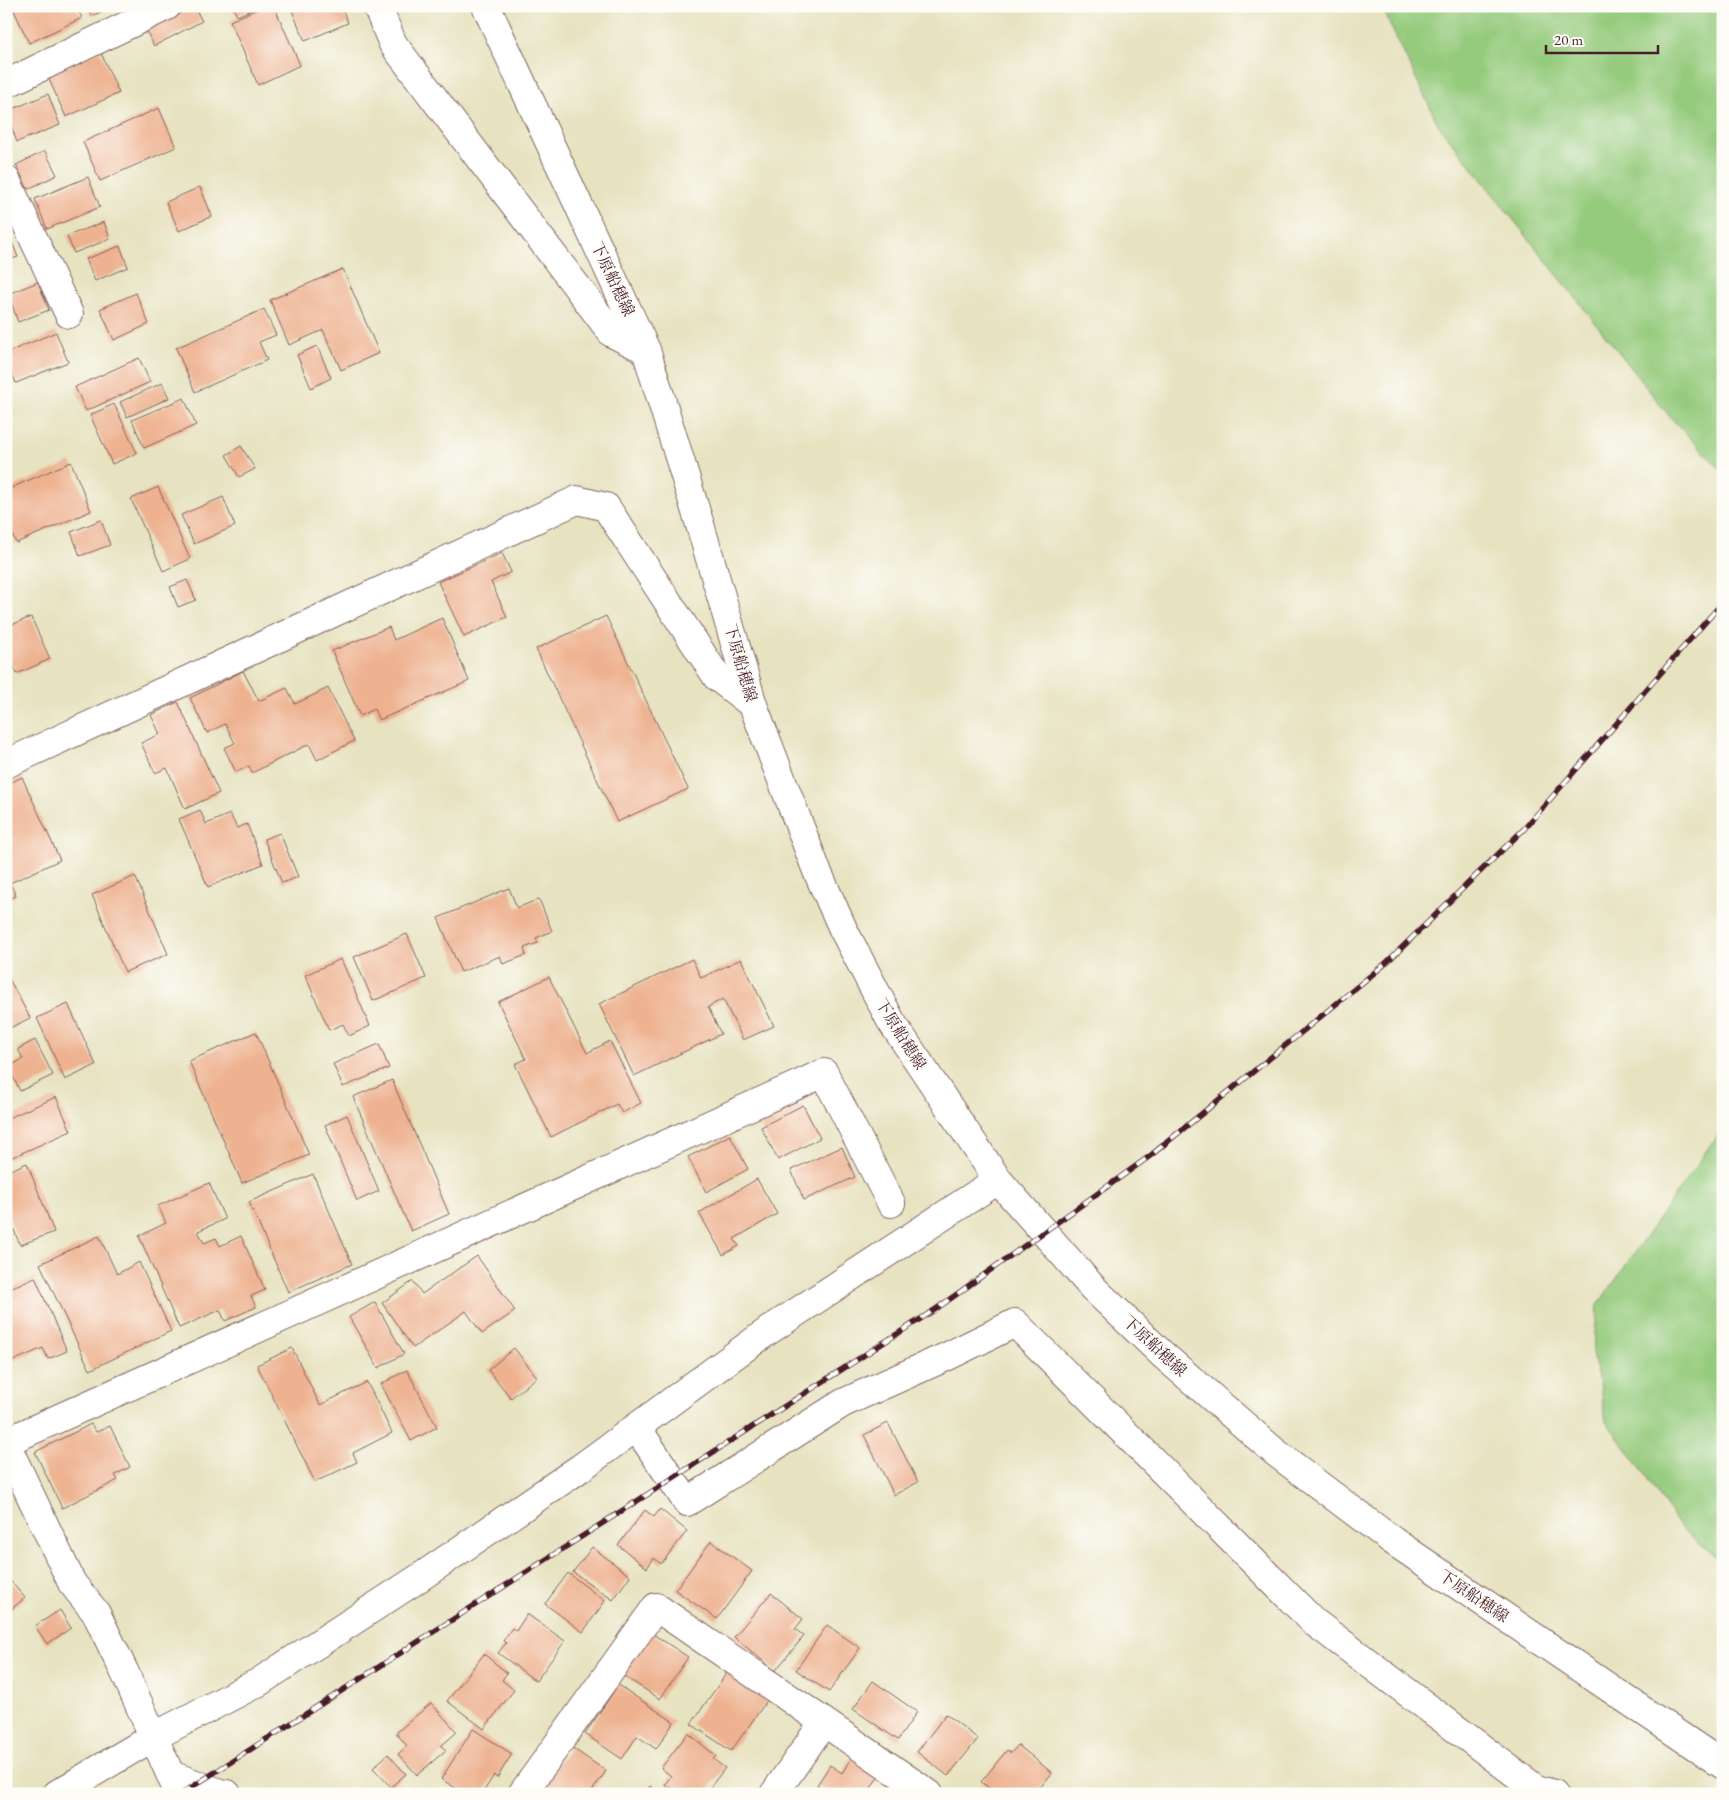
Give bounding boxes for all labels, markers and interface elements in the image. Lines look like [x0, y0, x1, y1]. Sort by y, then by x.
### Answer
scale bar [1546, 22, 1659, 54]
text: 20 m [1554, 30, 1583, 49]
street label: 下原船穂線 [587, 238, 639, 320]
street label: 下原船穂線 [720, 622, 762, 704]
street label: 下原船穂線 [871, 995, 931, 1073]
street label: 下原船穂線 [1119, 1311, 1191, 1381]
street label: 下原船穂線 [1435, 1565, 1513, 1627]

